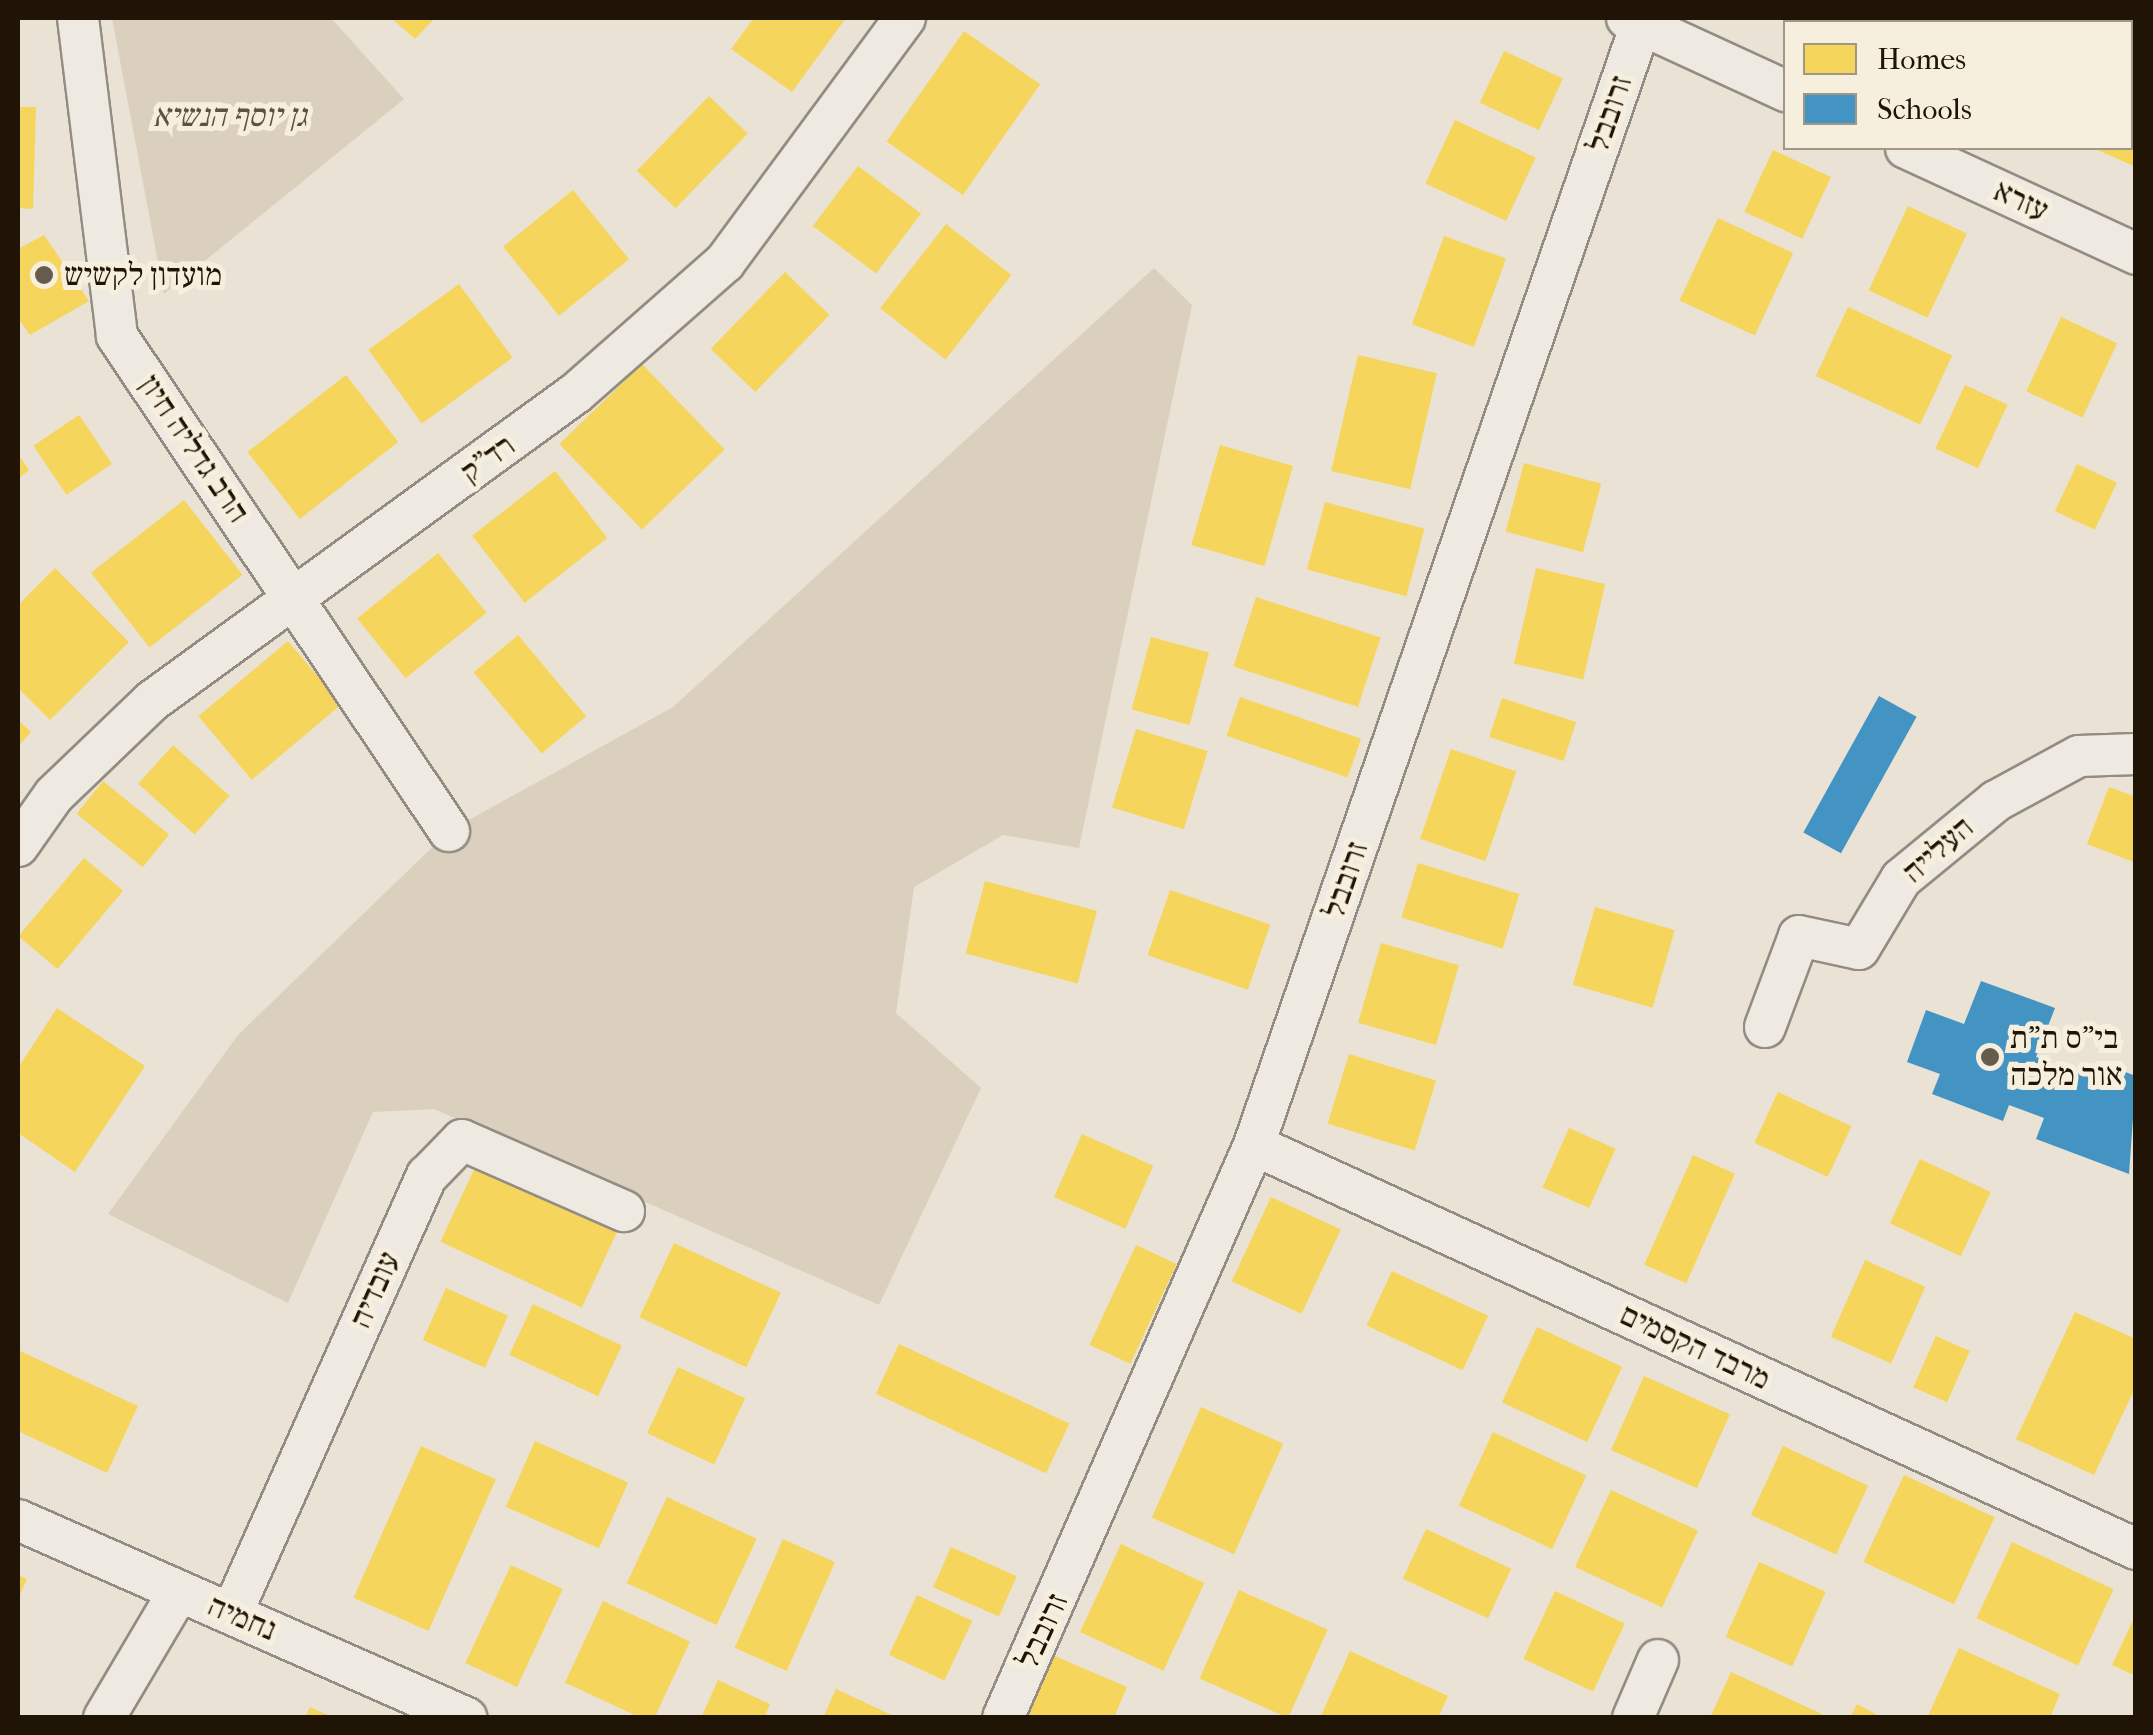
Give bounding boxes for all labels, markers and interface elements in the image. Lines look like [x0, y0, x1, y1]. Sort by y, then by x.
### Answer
legend [1783, 20, 2133, 150]
text: Homes [1877, 42, 1966, 77]
street label: זרובבל [1579, 71, 1641, 157]
text: Schools [1877, 92, 1972, 127]
park label: גן יוסף הנשיא [153, 97, 307, 135]
street label: עזרא [1988, 172, 2054, 230]
place label: מועדון לקשיש [64, 256, 222, 294]
marker: מועדון לקשיש [33, 264, 55, 286]
street label: הרב גדליה חיון [131, 368, 257, 530]
street label: רד"ק [453, 426, 523, 492]
street label: העלייה [1894, 809, 1982, 891]
street label: זרובבל [1315, 837, 1377, 923]
place label: בי"ס ת"ת אור מלכה [2010, 1020, 2123, 1095]
marker: בי"ס ת"ת אור מלכה [1979, 1046, 2001, 1068]
street label: עובדיה [341, 1246, 409, 1334]
street label: מרבד הקסמים [1614, 1295, 1776, 1399]
street label: נחמיה [202, 1586, 282, 1650]
street label: זרובבל [1009, 1587, 1077, 1675]

